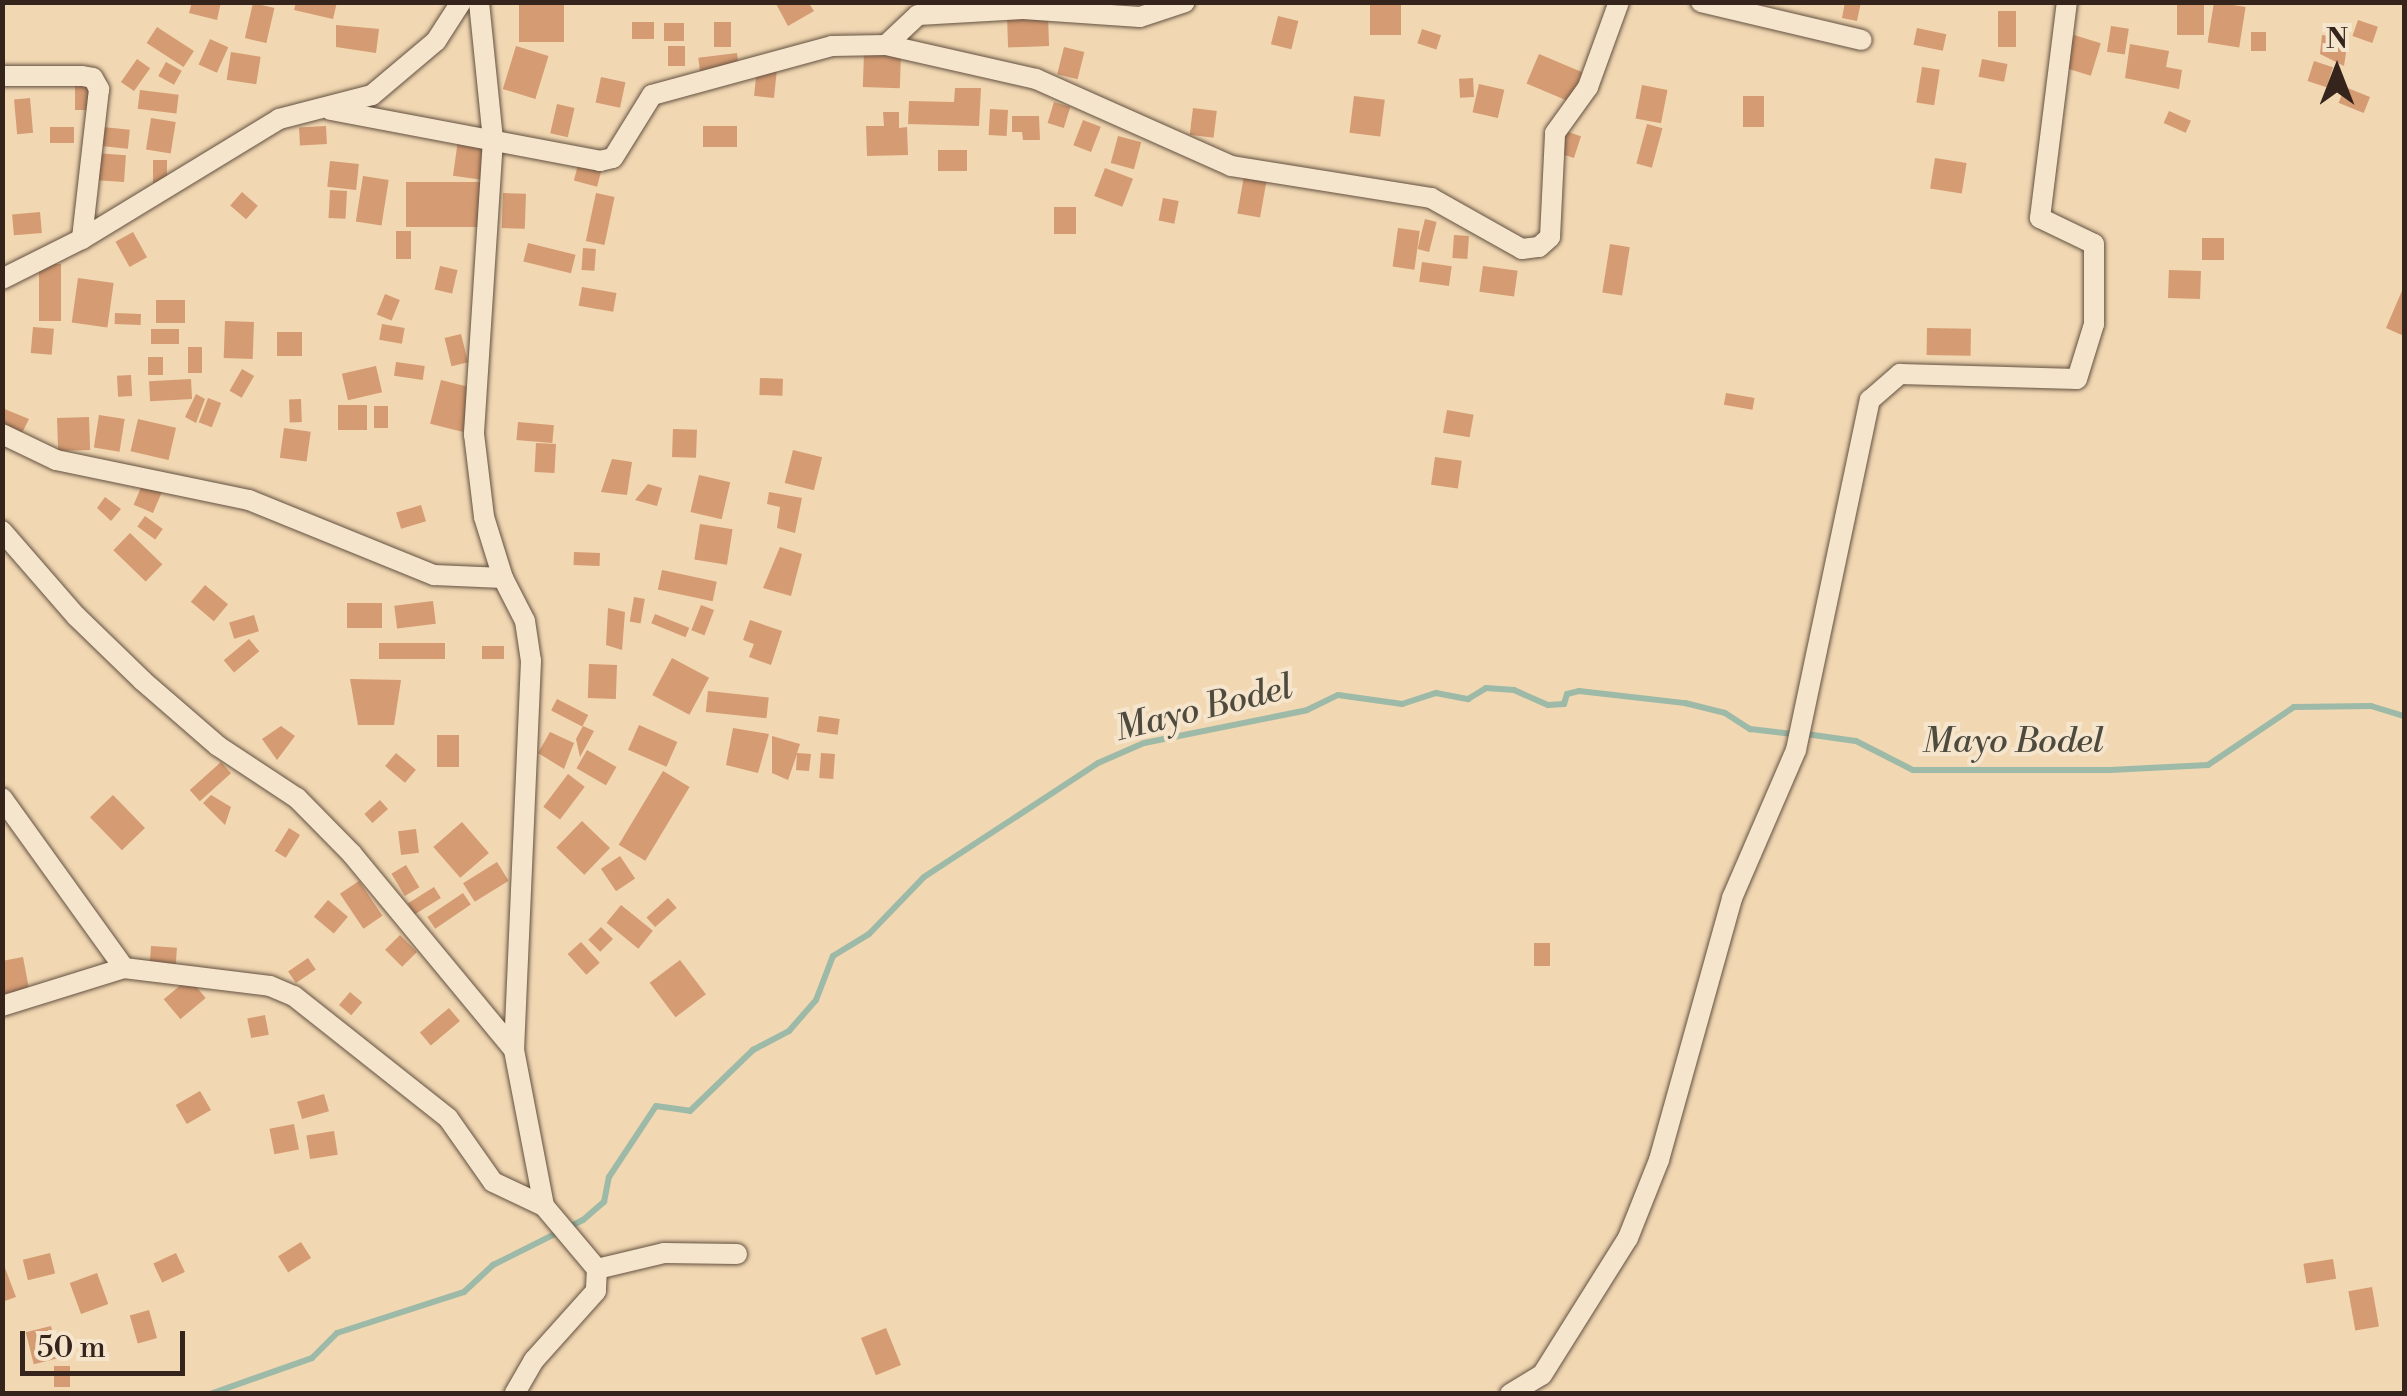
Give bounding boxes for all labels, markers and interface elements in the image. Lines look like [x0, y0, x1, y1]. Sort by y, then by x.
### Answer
north arrow [2287, 20, 2387, 120]
text: N [2326, 22, 2348, 57]
water label: Mayo Bodel [1111, 667, 1297, 751]
water label: Mayo Bodel [1922, 721, 2104, 763]
scale bar [25, 1311, 190, 1373]
text: 50 m [37, 1329, 106, 1367]

